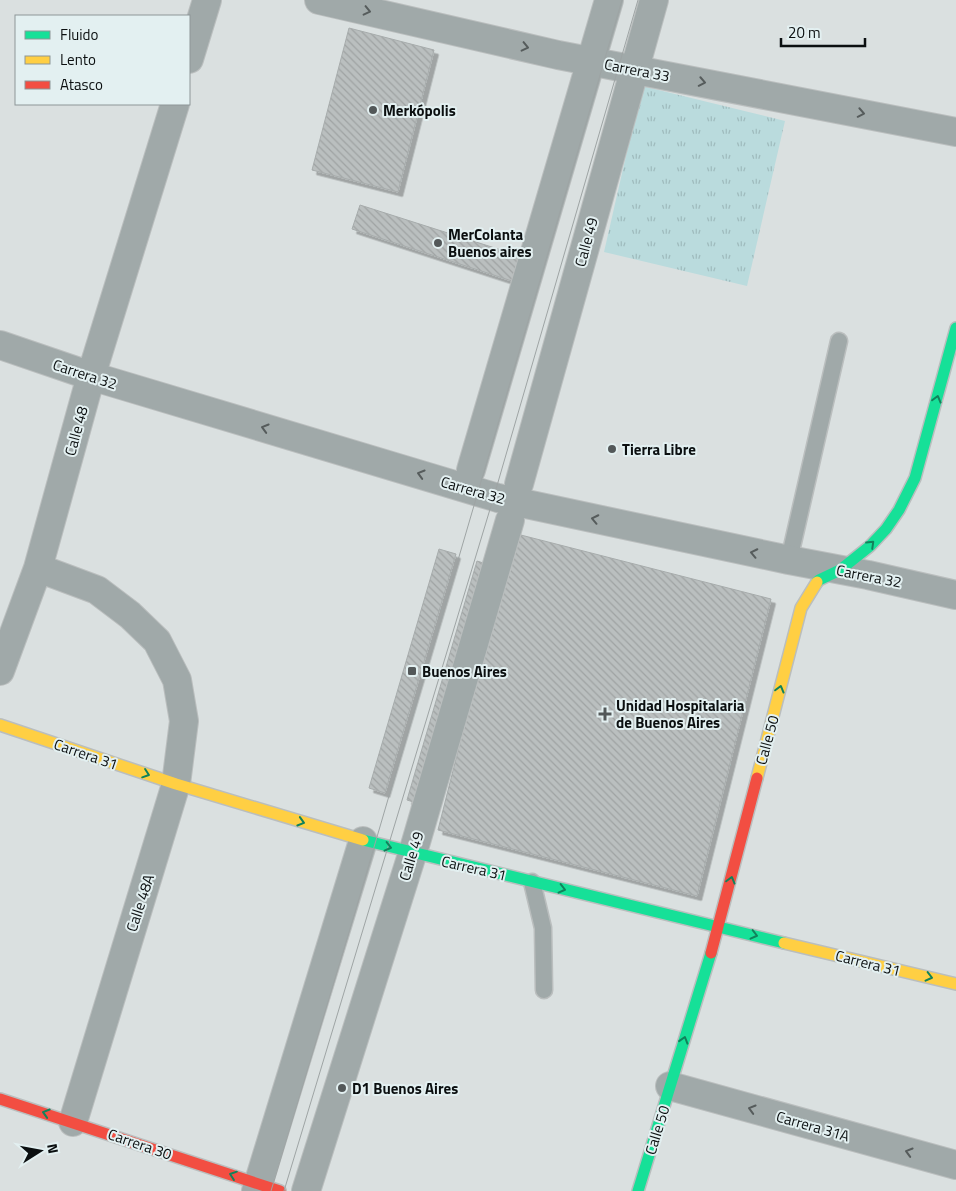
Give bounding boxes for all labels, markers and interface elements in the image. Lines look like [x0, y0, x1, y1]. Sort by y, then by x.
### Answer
one-way arrow [362, 5, 371, 16]
legend [15, 15, 190, 105]
scale bar [781, 15, 865, 47]
text: 20 m [788, 21, 821, 44]
text: Fluido [60, 23, 99, 46]
one-way arrow [521, 41, 530, 52]
text: Lento [60, 48, 96, 71]
street label: Carrera 33 [602, 52, 672, 88]
text: Atasco [60, 73, 103, 96]
one-way arrow [697, 77, 706, 87]
place label: Merkópolis [383, 99, 456, 122]
marker: Merkópolis [367, 104, 379, 116]
one-way arrow [857, 108, 865, 118]
street label: Calle 49 [568, 215, 604, 269]
place label: MerColanta Buenos aires [448, 223, 532, 263]
marker: MerColanta Buenos aires [432, 237, 444, 249]
street label: Carrera 32 [50, 353, 120, 395]
one-way arrow [932, 395, 942, 403]
street label: Calle 48 [58, 404, 94, 458]
one-way arrow [262, 424, 270, 434]
place label: Tierra Libre [622, 438, 696, 461]
marker: Tierra Libre [606, 443, 618, 455]
one-way arrow [417, 470, 426, 480]
street label: Carrera 32 [438, 470, 508, 510]
one-way arrow [591, 514, 600, 525]
one-way arrow [865, 541, 874, 550]
one-way arrow [750, 548, 759, 559]
street label: Carrera 32 [834, 558, 904, 594]
place label: Buenos Aires [422, 660, 507, 683]
marker: Buenos Aires [406, 665, 418, 677]
one-way arrow [775, 685, 785, 693]
place label: Unidad Hospitalaria de Buenos Aires [616, 694, 745, 734]
marker: Unidad Hospitalaria de Buenos Aires [598, 707, 612, 721]
street label: Calle 50 [749, 713, 785, 767]
street label: Carrera 31 [51, 732, 121, 776]
one-way arrow [141, 768, 149, 778]
one-way arrow [296, 817, 304, 827]
street label: Calle 49 [393, 829, 429, 883]
one-way arrow [383, 841, 392, 852]
street label: Carrera 31 [439, 849, 509, 887]
street label: Calle 48A [120, 871, 160, 935]
one-way arrow [725, 875, 736, 884]
one-way arrow [558, 883, 567, 894]
one-way arrow [750, 929, 759, 940]
street label: Carrera 31 [833, 944, 903, 982]
one-way arrow [925, 971, 934, 982]
one-way arrow [679, 1036, 689, 1044]
place label: D1 Buenos Aires [352, 1077, 458, 1100]
marker: D1 Buenos Aires [336, 1082, 348, 1094]
street label: Calle 50 [639, 1103, 675, 1157]
one-way arrow [748, 1104, 757, 1115]
street label: Carrera 31A [774, 1105, 852, 1147]
one-way arrow [42, 1109, 51, 1119]
street label: Carrera 30 [105, 1122, 175, 1166]
north arrow [15, 1126, 65, 1176]
text: N [42, 1142, 64, 1155]
one-way arrow [905, 1148, 914, 1158]
one-way arrow [230, 1171, 238, 1181]

